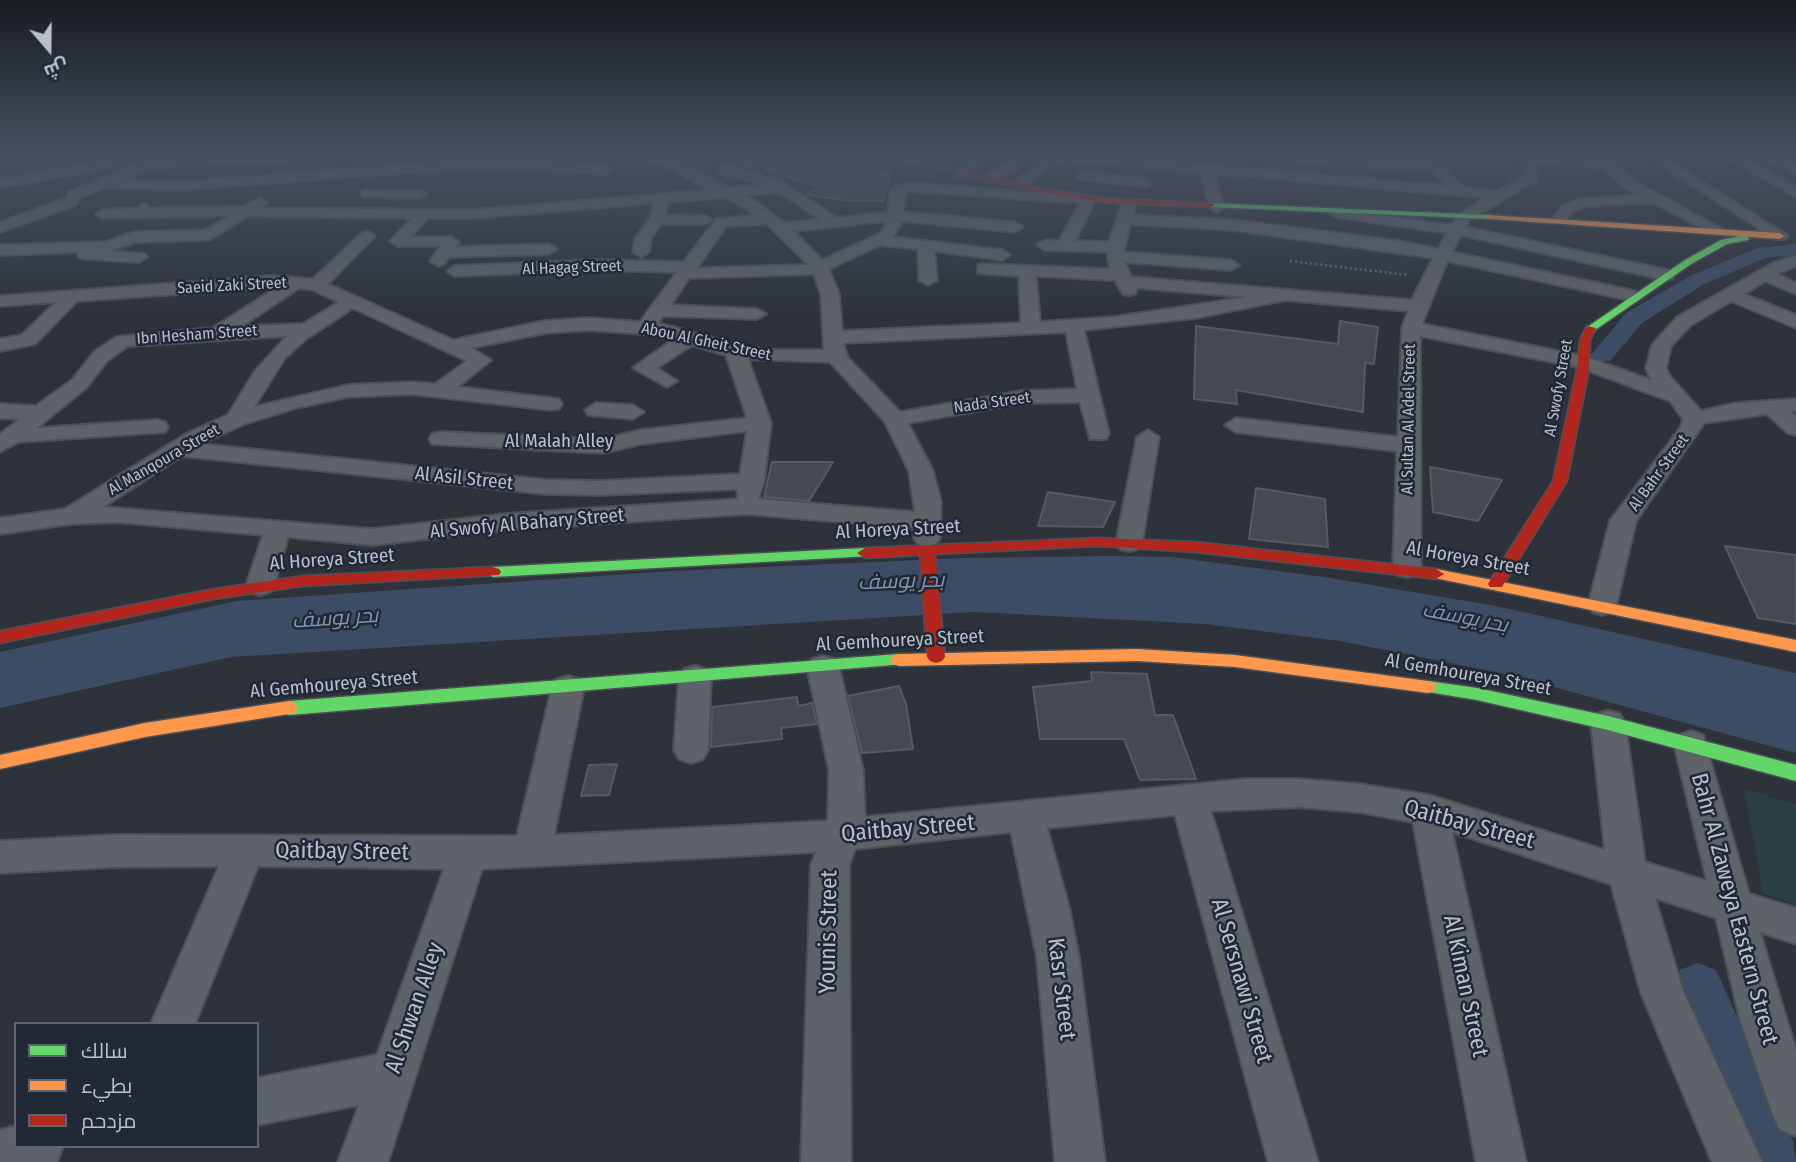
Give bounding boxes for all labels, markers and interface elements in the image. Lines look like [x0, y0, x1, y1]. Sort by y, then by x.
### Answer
north arrow [14, 14, 84, 84]
text: ش [41, 54, 72, 84]
street label: Al Hagag Street [522, 257, 622, 279]
street label: Saeid Zaki Street [177, 274, 287, 298]
street label: Abou Al Gheit Street [640, 319, 772, 365]
street label: Ibn Hesham Street [136, 321, 258, 349]
street label: Al Swofy Street [1541, 338, 1577, 438]
street label: Al Sultan Al Adel Street [1398, 343, 1420, 495]
street label: Nada Street [953, 388, 1031, 418]
street label: Al Manqoura Street [105, 420, 223, 500]
street label: Al Malah Alley [505, 431, 613, 453]
street label: Al Bahr Street [1625, 431, 1693, 515]
street label: Al Asil Street [414, 463, 514, 495]
street label: Al Swofy Al Bahary Street [429, 504, 625, 544]
street label: Al Horeya Street [835, 515, 961, 545]
street label: Al Horeya Street [1404, 537, 1532, 581]
street label: Al Horeya Street [269, 544, 395, 576]
water label: بحر يوسف [857, 568, 945, 596]
water label: بحر يوسف [1420, 597, 1510, 639]
water label: بحر يوسف [291, 603, 379, 635]
street label: Al Gemhoureya Street [815, 625, 985, 657]
street label: Al Gemhoureya Street [1383, 649, 1553, 701]
street label: Al Gemhoureya Street [249, 666, 419, 704]
street label: Bahr Al Zaweya Eastern Street [1684, 770, 1784, 1048]
street label: Qaitbay Street [1401, 794, 1537, 856]
street label: Qaitbay Street [840, 809, 976, 849]
street label: Qaitbay Street [275, 837, 409, 867]
street label: Younis Street [814, 870, 844, 994]
street label: Al Sersnawi Street [1204, 896, 1278, 1066]
street label: Al Kiman Street [1436, 912, 1494, 1060]
street label: Kasr Street [1041, 936, 1081, 1042]
street label: Al Shwan Alley [380, 939, 450, 1077]
legend [14, 1022, 259, 1148]
text: سالك [81, 1038, 128, 1064]
text: بطيء [81, 1073, 132, 1099]
text: مزدحم [81, 1108, 136, 1134]

